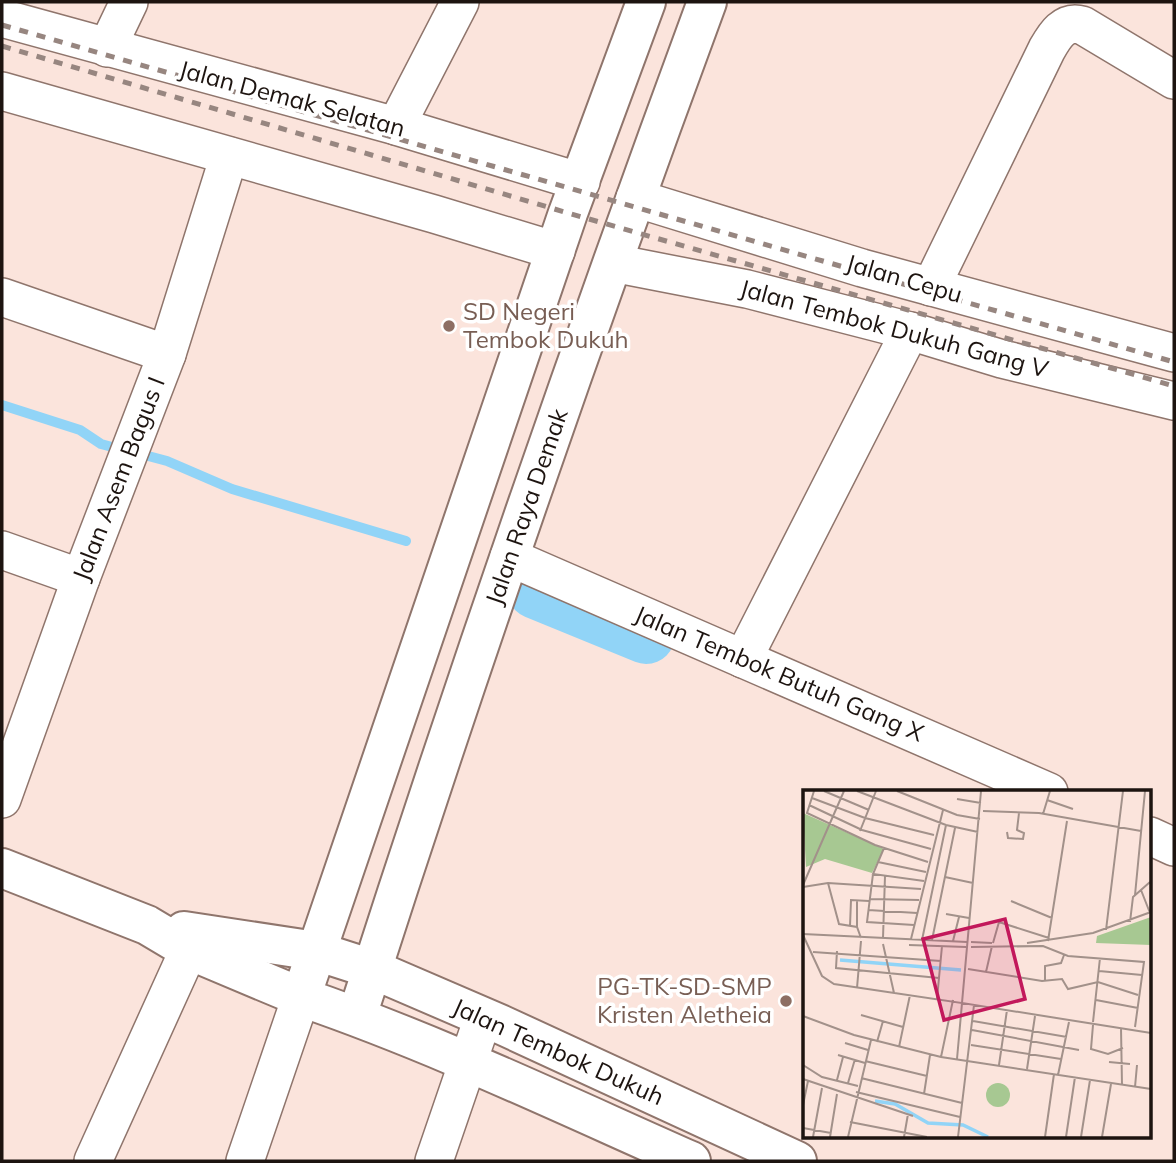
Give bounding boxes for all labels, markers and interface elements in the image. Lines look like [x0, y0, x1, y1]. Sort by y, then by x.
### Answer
street label: Jalan Demak Selatan [176, 53, 409, 143]
street label: Jalan Cepu [843, 247, 966, 309]
street label: Jalan Tembok Dukuh Gang V [737, 272, 1052, 384]
place label: SD Negeri Tembok Dukuh [463, 296, 629, 354]
marker: SD Negeri Tembok Dukuh [441, 318, 457, 334]
street label: Jalan Asem Bagus I [65, 372, 171, 585]
street label: Jalan Raya Demak [478, 404, 574, 609]
street label: Jalan Tembok Butuh Gang X [630, 598, 929, 748]
inset map [803, 790, 1152, 1138]
place label: PG-TK-SD-SMP Kristen Aletheia [597, 971, 772, 1029]
street label: Jalan Tembok Dukuh [448, 991, 669, 1111]
marker: PG-TK-SD-SMP Kristen Aletheia [778, 993, 794, 1009]

